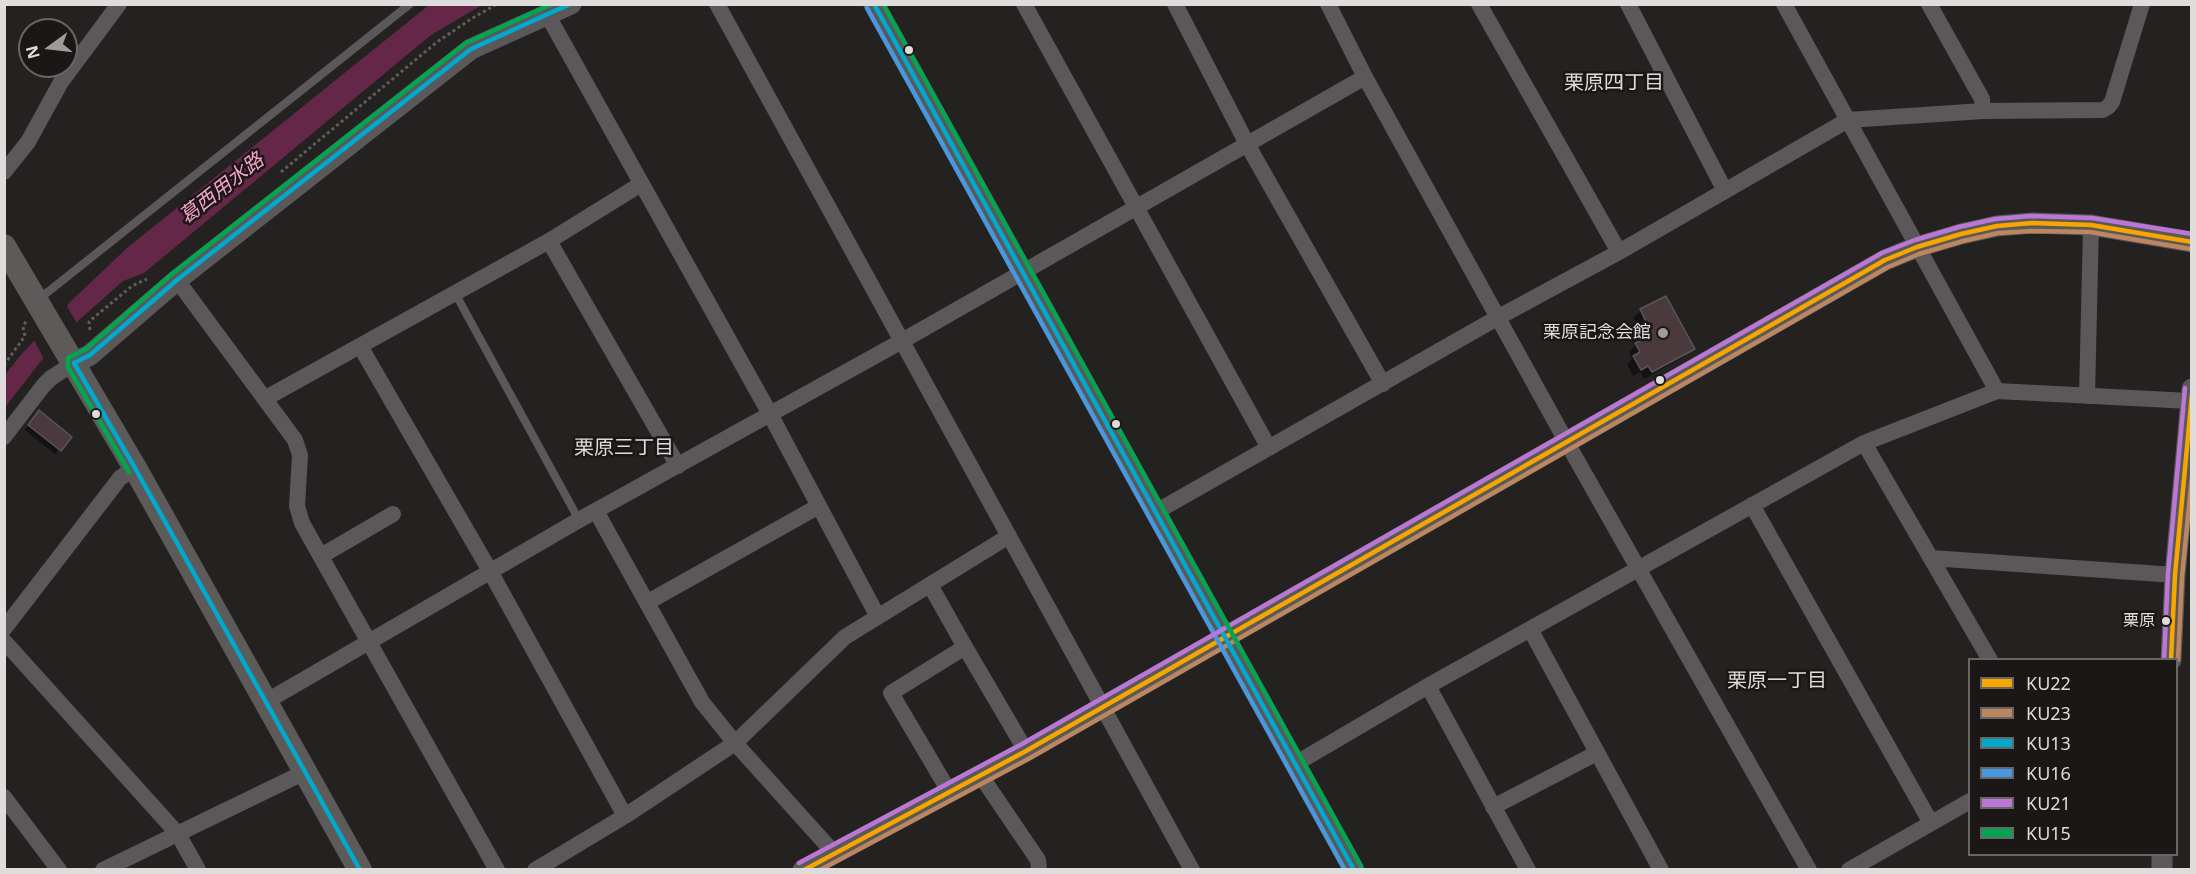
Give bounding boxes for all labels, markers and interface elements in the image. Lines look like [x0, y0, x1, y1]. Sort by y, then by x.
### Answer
north arrow [18, 18, 78, 78]
text: N [20, 43, 45, 61]
unlabelled marker [903, 44, 915, 56]
district label: 栗原四丁目 [1564, 71, 1664, 95]
water label: 葛西用水路 [175, 149, 269, 229]
place label: 栗原記念会館 [1543, 322, 1651, 344]
marker: 栗原記念会館 [1656, 326, 1670, 340]
unlabelled marker [1654, 374, 1666, 386]
unlabelled marker [90, 408, 102, 420]
unlabelled marker [1110, 418, 1122, 430]
district label: 栗原三丁目 [574, 436, 674, 460]
place label: 栗原 [2123, 611, 2155, 631]
marker: 栗原 [2160, 615, 2172, 627]
legend [1968, 658, 2178, 856]
district label: 栗原一丁目 [1727, 669, 1827, 693]
text: KU22 [2026, 671, 2071, 695]
text: KU23 [2026, 701, 2071, 725]
text: KU13 [2026, 731, 2071, 755]
text: KU16 [2026, 761, 2071, 785]
text: KU21 [2026, 791, 2071, 815]
text: KU15 [2026, 821, 2071, 845]

